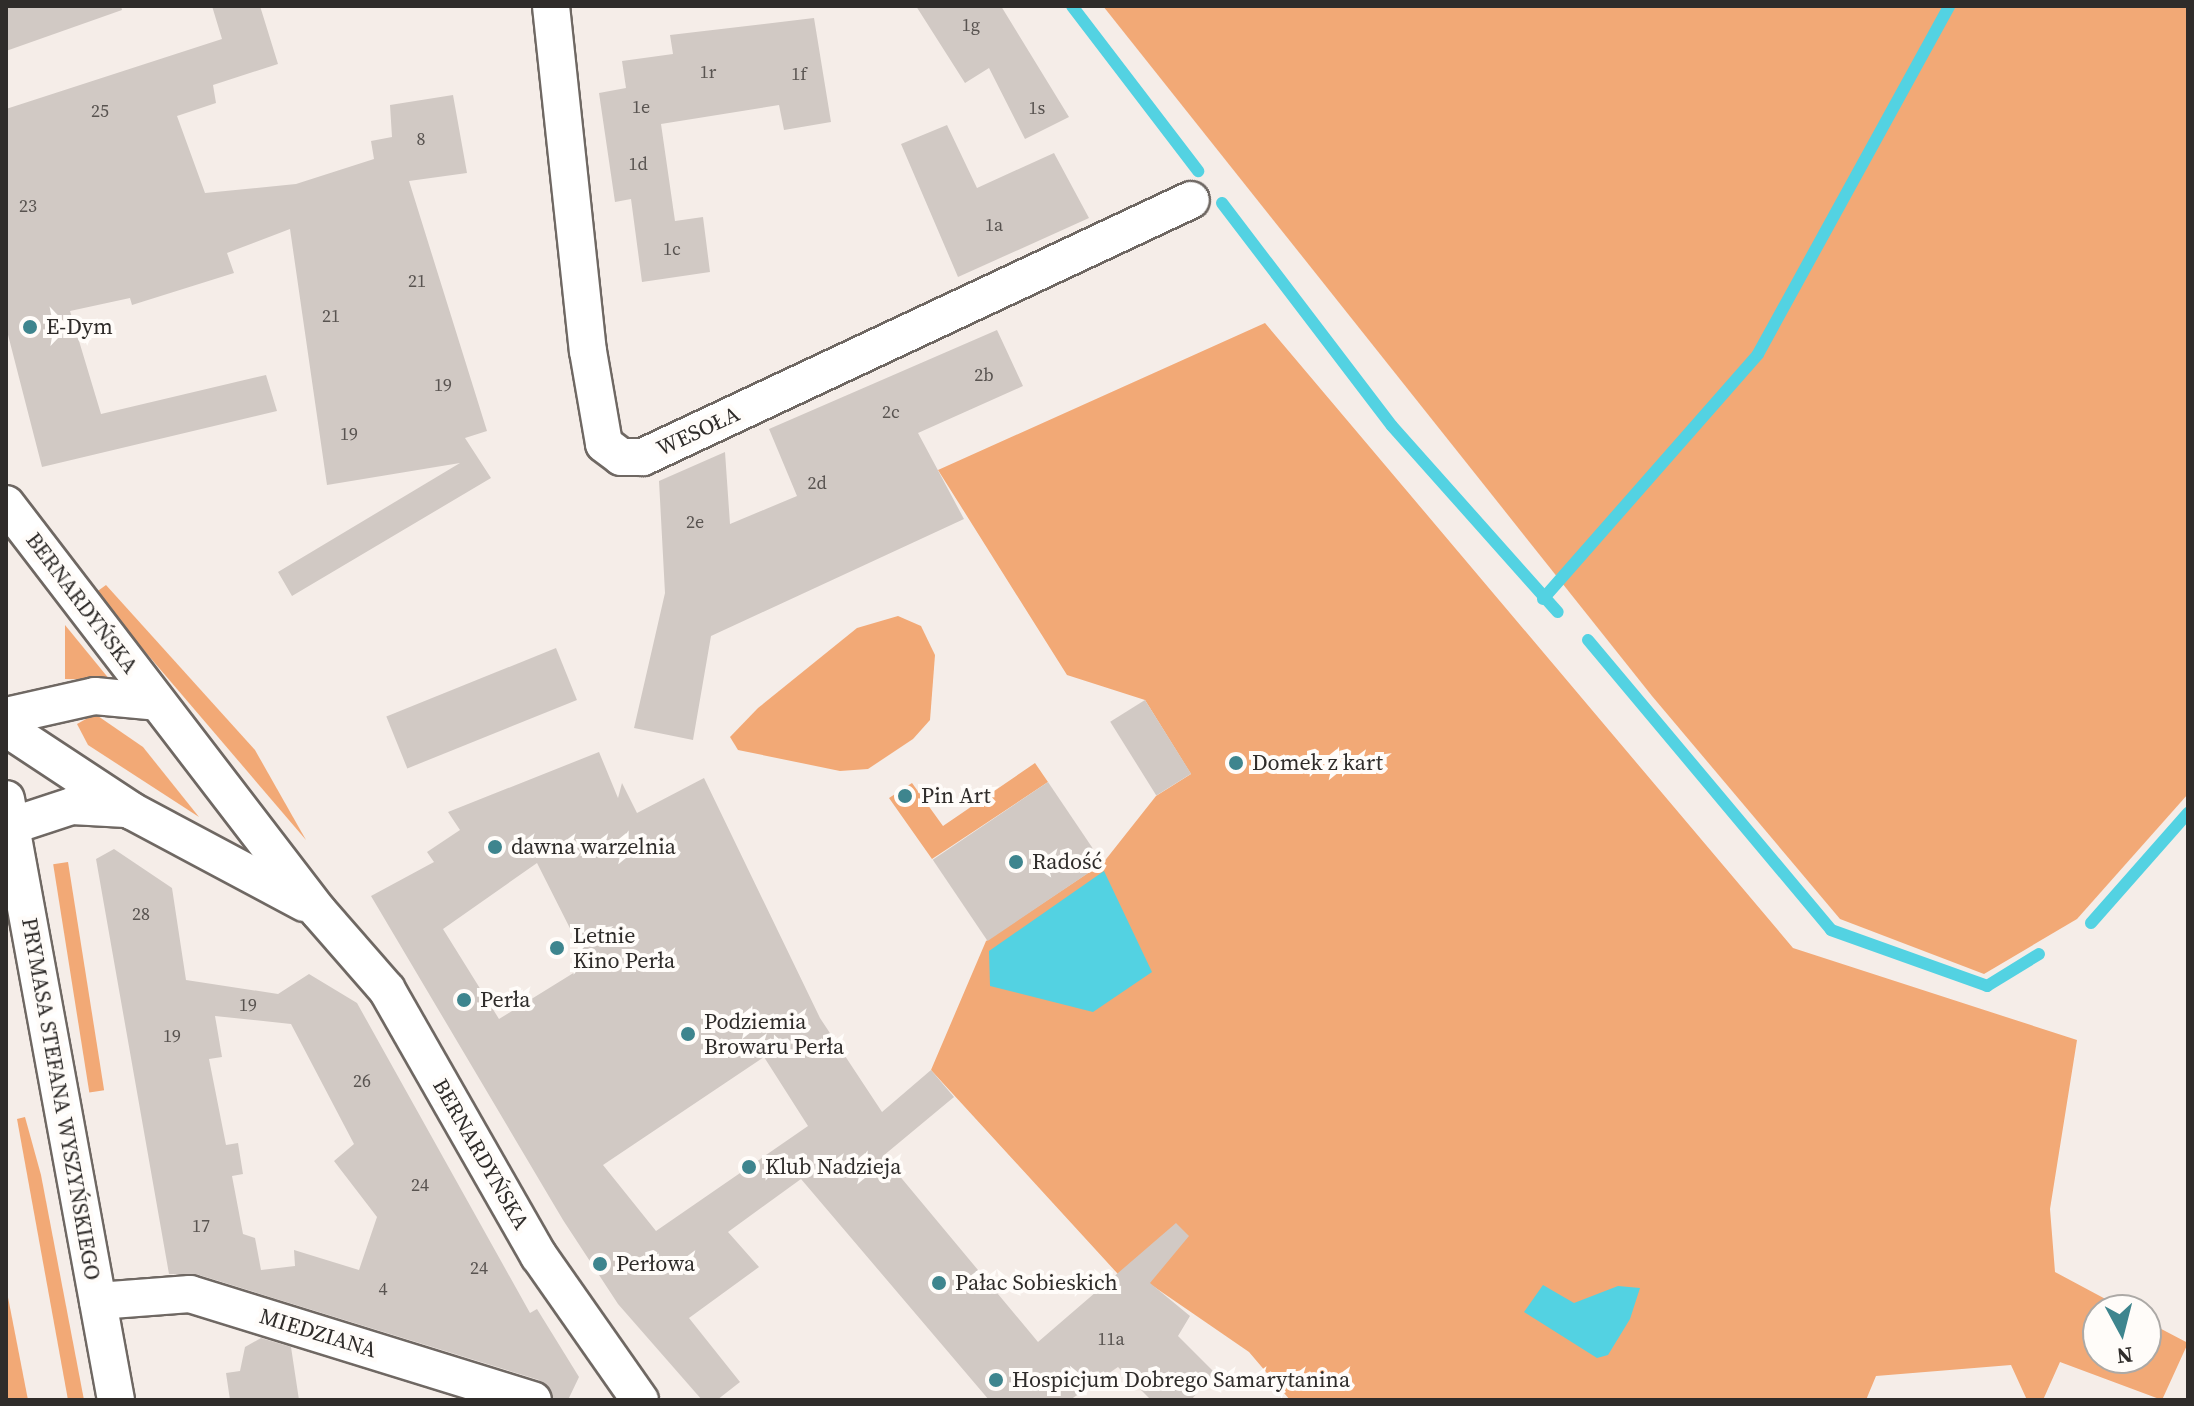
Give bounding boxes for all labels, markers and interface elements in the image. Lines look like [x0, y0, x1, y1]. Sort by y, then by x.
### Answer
house number: 1g [962, 14, 980, 36]
house number: 1r [700, 61, 716, 83]
house number: 1f [791, 63, 807, 85]
house number: 1e [632, 96, 650, 118]
house number: 1s [1029, 97, 1045, 119]
house number: 25 [91, 100, 109, 122]
house number: 8 [417, 128, 425, 150]
house number: 1d [628, 153, 648, 175]
house number: 23 [19, 195, 37, 217]
house number: 1a [985, 214, 1003, 236]
house number: 1c [663, 238, 681, 260]
house number: 21 [408, 270, 426, 292]
house number: 21 [322, 305, 340, 327]
place label: E-Dym [46, 314, 113, 340]
marker: E-Dym [21, 318, 39, 336]
house number: 2b [974, 364, 994, 386]
house number: 19 [434, 374, 452, 396]
street label: WESOŁA [652, 400, 744, 462]
house number: 2c [882, 401, 900, 423]
house number: 19 [340, 423, 358, 445]
house number: 2d [807, 472, 827, 494]
house number: 2e [686, 511, 704, 533]
street label: BERNARDYŃSKA [20, 527, 144, 679]
place label: Domek z kart [1252, 750, 1383, 776]
marker: Domek z kart [1227, 754, 1245, 772]
place label: Pin Art [921, 783, 991, 809]
marker: Pin Art [896, 787, 914, 805]
place label: dawna warzelnia [511, 834, 676, 860]
marker: dawna warzelnia [486, 838, 504, 856]
place label: Radość [1032, 849, 1102, 875]
marker: Radość [1007, 853, 1025, 871]
house number: 28 [132, 903, 150, 925]
street label: PRYMASA STEFANA WYSZYŃSKIEGO [16, 915, 106, 1283]
place label: Letnie Kino Perła [573, 922, 675, 974]
marker: Letnie Kino Perła [548, 939, 566, 957]
place label: Perła [480, 987, 530, 1013]
marker: Perła [455, 991, 473, 1009]
house number: 19 [239, 994, 257, 1016]
place label: Podziemia Browaru Perła [704, 1008, 844, 1060]
house number: 19 [163, 1025, 181, 1047]
marker: Podziemia Browaru Perła [679, 1025, 697, 1043]
house number: 26 [353, 1070, 371, 1092]
street label: BERNARDYŃSKA [427, 1074, 535, 1234]
place label: Klub Nadzieja [765, 1154, 901, 1180]
marker: Klub Nadzieja [740, 1158, 758, 1176]
house number: 24 [411, 1174, 429, 1196]
house number: 17 [192, 1215, 210, 1237]
place label: Perłowa [616, 1251, 695, 1277]
marker: Perłowa [591, 1255, 609, 1273]
house number: 24 [470, 1257, 488, 1279]
place label: Pałac Sobieskich [955, 1270, 1118, 1296]
marker: Pałac Sobieskich [930, 1274, 948, 1292]
house number: 4 [379, 1278, 387, 1300]
north arrow [2082, 1294, 2162, 1374]
street label: MIEDZIANA [256, 1303, 380, 1363]
house number: 11a [1097, 1328, 1125, 1350]
text: N [2115, 1340, 2134, 1372]
place label: Hospicjum Dobrego Samarytanina [1012, 1367, 1350, 1393]
marker: Hospicjum Dobrego Samarytanina [987, 1371, 1005, 1389]

